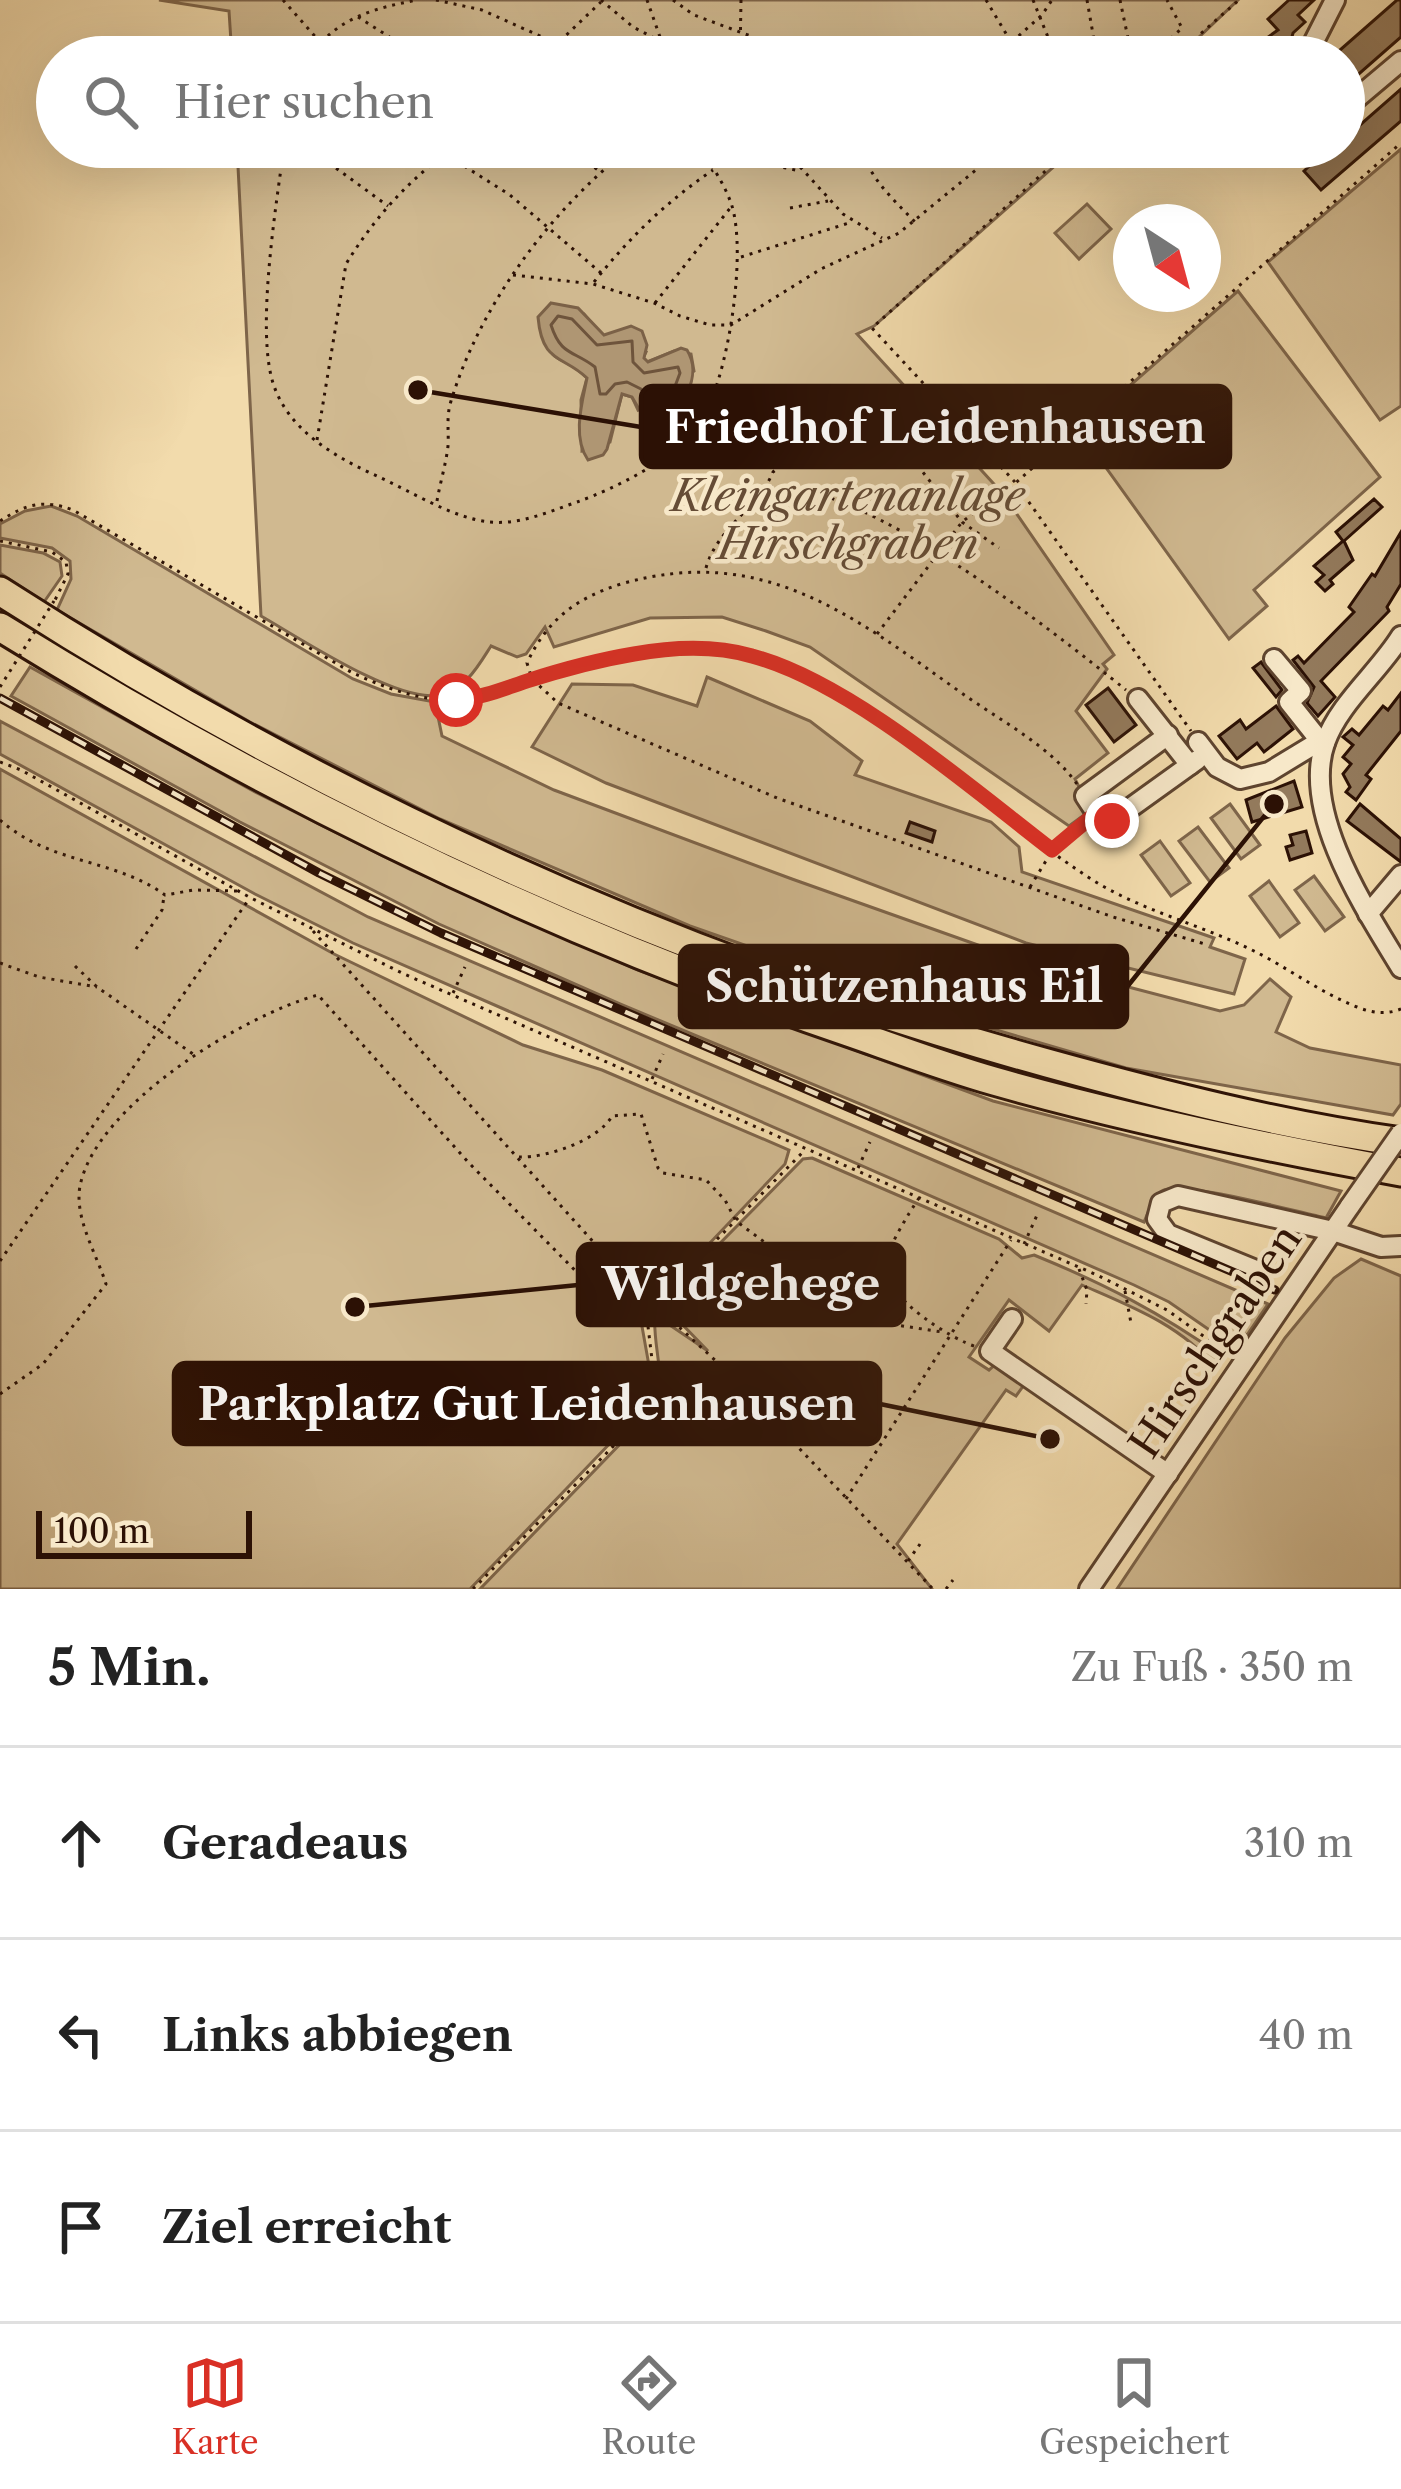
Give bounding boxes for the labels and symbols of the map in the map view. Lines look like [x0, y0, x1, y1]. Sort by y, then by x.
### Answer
north arrow [1113, 204, 1221, 312]
callout: Friedhof Leidenhausen [641, 386, 1230, 467]
text: Friedhof Leidenhausen [664, 399, 1206, 455]
park label: Kleingartenanlage Hirschgraben [668, 470, 1026, 570]
route start [429, 673, 483, 727]
route end [1085, 794, 1139, 848]
callout: Schützenhaus Eil [680, 946, 1127, 1027]
text: Schützenhaus Eil [705, 958, 1103, 1014]
street label: Hirschgraben [1118, 1215, 1312, 1467]
callout: Wildgehege [578, 1244, 904, 1325]
text: Wildgehege [601, 1256, 880, 1312]
callout: Parkplatz Gut Leidenhausen [174, 1363, 880, 1444]
text: Parkplatz Gut Leidenhausen [198, 1376, 857, 1432]
scale bar [36, 1505, 252, 1558]

